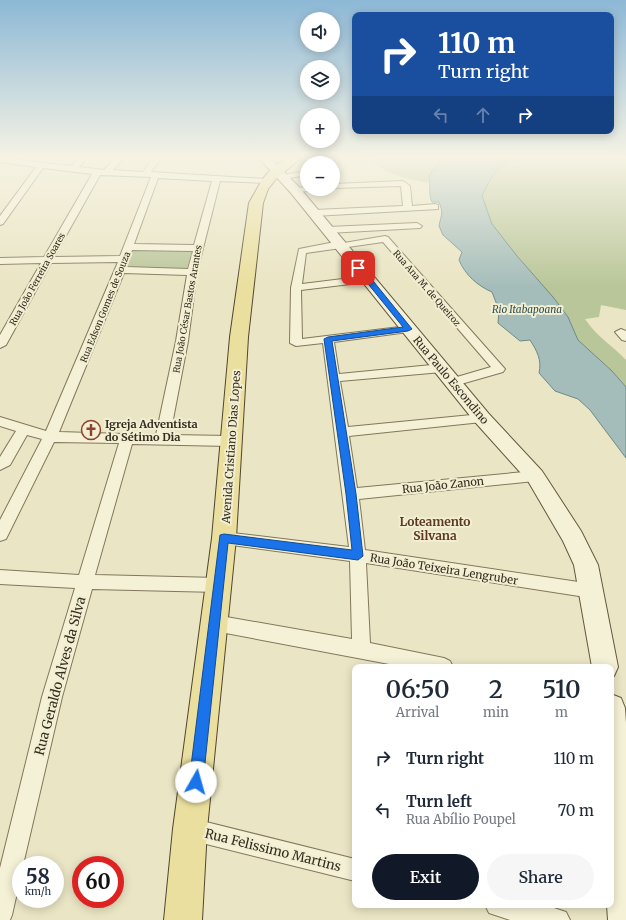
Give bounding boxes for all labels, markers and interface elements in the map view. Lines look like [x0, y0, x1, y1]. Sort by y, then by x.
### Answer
map controls [300, 12, 340, 196]
button: sound [300, 12, 340, 52]
text: 110 m [438, 25, 515, 61]
icon: right [372, 28, 424, 80]
button: layers [300, 60, 340, 100]
text: Turn right [438, 60, 529, 83]
icon: left [430, 104, 452, 126]
icon: ahead [472, 104, 494, 126]
icon: right [514, 104, 536, 126]
button: + [300, 108, 340, 148]
button: − [300, 156, 340, 196]
street label: Rua João Ferreira Soares [7, 230, 67, 327]
street label: Rua João César Bastos Arantes [170, 244, 204, 374]
street label: Rua Ana M. de Queiroz [391, 248, 463, 328]
street label: Rua Edson Gomes de Souza [78, 250, 132, 364]
pin [341, 251, 375, 285]
icon: arrive [347, 257, 369, 279]
water label: Rio Itabapoana [492, 303, 562, 316]
street label: Rua Paulo Escondino [410, 333, 492, 427]
street label: Avenida Cristiano Dias Lopes [219, 370, 243, 525]
place label: Igreja Adventista do Sétimo Dia [105, 417, 198, 444]
church icon: Igreja Adventista do Sétimo Dia [80, 419, 102, 441]
street label: Rua João Zanon [401, 474, 485, 496]
district label: Loteamento Silvana [400, 514, 470, 543]
street label: Rua João Teixeira Lengruber [369, 550, 519, 588]
street label: Rua Geraldo Alves da Silva [31, 595, 89, 757]
text: 06:50 [385, 674, 450, 705]
text: 2 [489, 674, 503, 705]
text: 510 [542, 674, 581, 705]
text: Arrival [396, 704, 439, 721]
text: min [483, 704, 509, 721]
text: m [555, 704, 568, 721]
icon: right [372, 747, 394, 769]
text: Turn right [406, 749, 484, 768]
text: 110 m [553, 749, 594, 768]
position arrow [175, 761, 217, 803]
text: Turn left [406, 792, 472, 811]
icon: left [372, 799, 394, 821]
text: 70 m [558, 801, 594, 820]
text: Rua Abílio Poupel [406, 811, 516, 828]
street label: Rua Felissimo Martins [203, 825, 343, 875]
button: Exit [372, 854, 479, 900]
button: Share [487, 854, 594, 900]
speed limit sign: 60 [72, 856, 124, 908]
text: 58 [26, 864, 50, 889]
text: km/h [25, 885, 51, 898]

